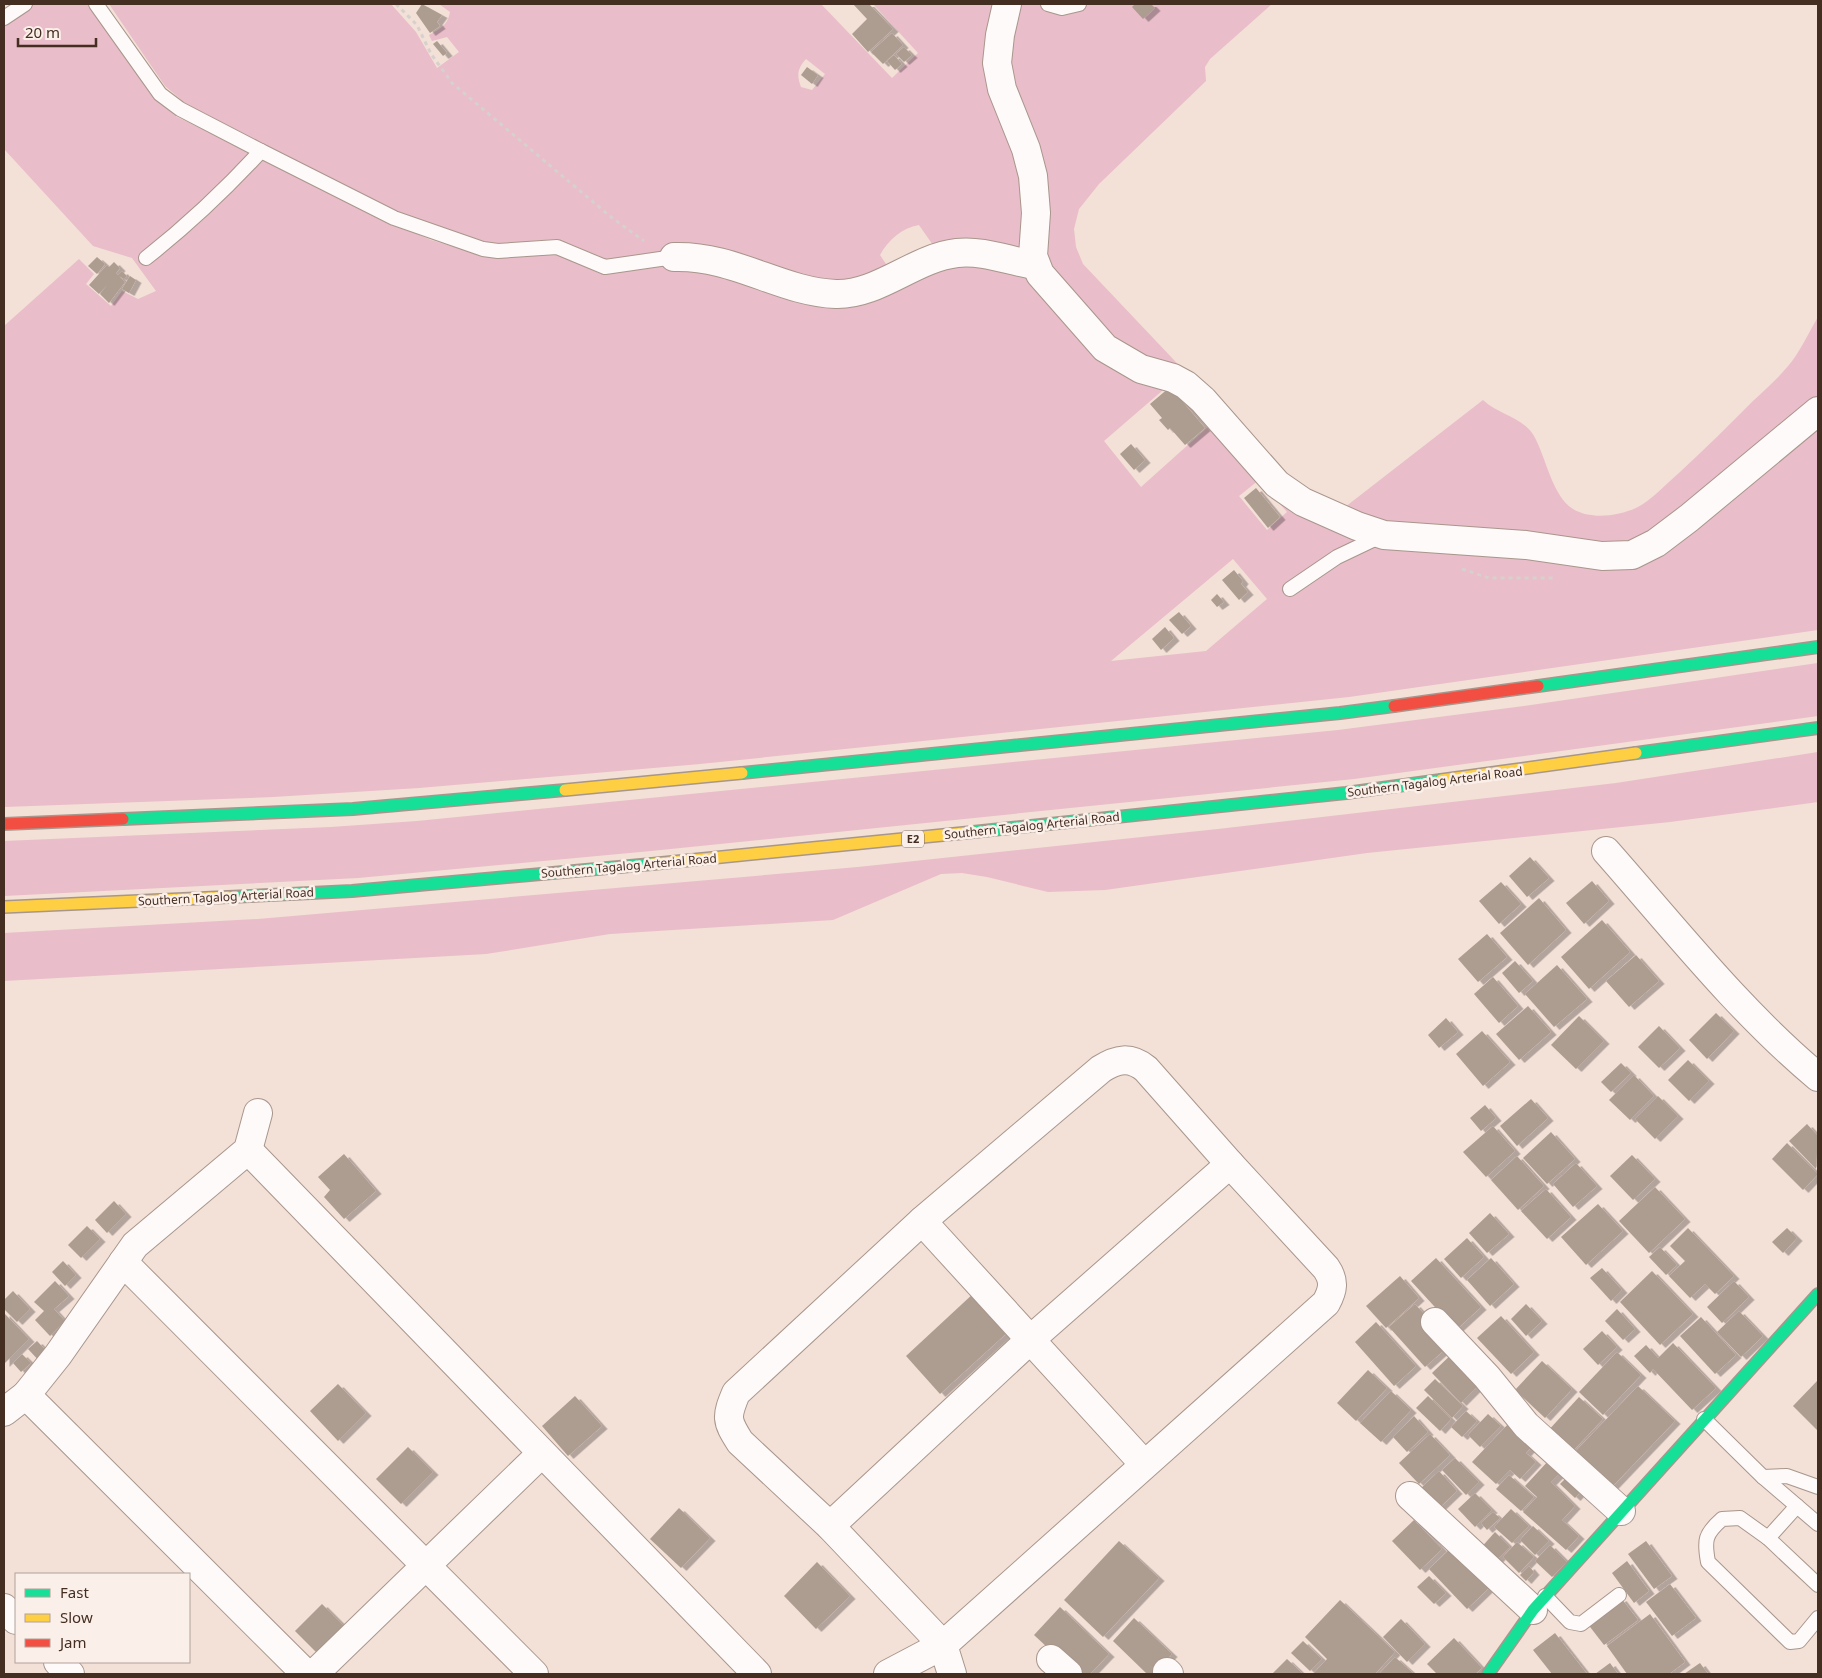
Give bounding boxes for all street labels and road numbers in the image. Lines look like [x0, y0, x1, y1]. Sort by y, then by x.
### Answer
street label: Southern Tagalog Arterial Road [1346, 762, 1523, 801]
street label: Southern Tagalog Arterial Road [943, 808, 1120, 843]
road number: E2 [902, 831, 924, 848]
street label: Southern Tagalog Arterial Road [540, 849, 717, 882]
street label: Southern Tagalog Arterial Road [138, 883, 314, 910]

